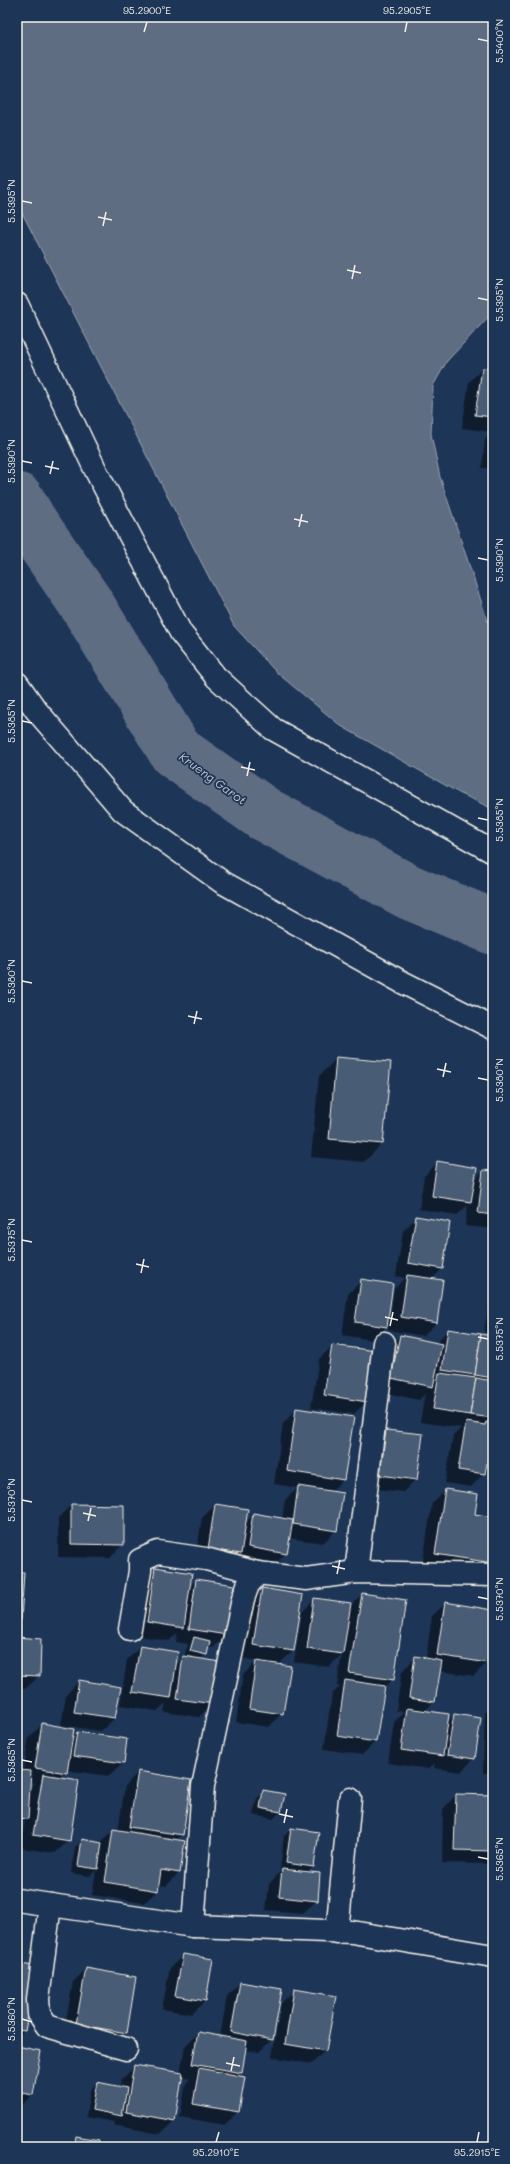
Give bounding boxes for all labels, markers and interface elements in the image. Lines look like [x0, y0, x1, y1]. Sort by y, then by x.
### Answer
text: 95.2900°E [123, 3, 171, 17]
text: 95.2905°E [383, 3, 431, 17]
text: 5.5400°N [492, 19, 506, 63]
text: 5.5395°N [4, 179, 18, 223]
text: 5.5395°N [492, 278, 506, 322]
text: 5.5390°N [4, 439, 18, 483]
text: 5.5390°N [492, 538, 506, 582]
text: 5.5385°N [4, 699, 18, 743]
water label: Krueng Garot [176, 748, 250, 808]
text: 5.5385°N [492, 798, 506, 842]
text: 5.5380°N [4, 959, 18, 1003]
text: 5.5380°N [492, 1058, 506, 1102]
text: 5.5375°N [4, 1218, 18, 1262]
text: 5.5375°N [492, 1317, 506, 1361]
text: 5.5370°N [4, 1478, 18, 1522]
text: 5.5370°N [492, 1577, 506, 1621]
text: 5.5365°N [4, 1738, 18, 1782]
text: 5.5365°N [492, 1837, 506, 1881]
text: 5.5360°N [4, 1997, 18, 2041]
text: 95.2910°E [193, 2145, 239, 2159]
text: 95.2915°E [454, 2145, 500, 2159]

